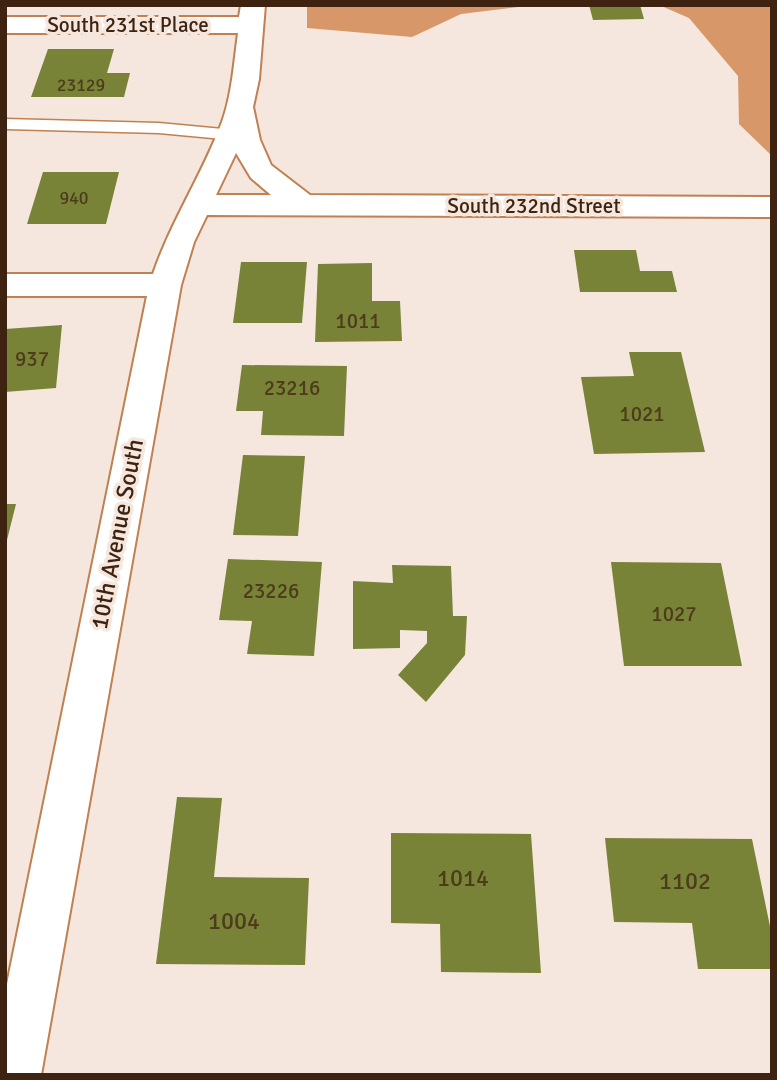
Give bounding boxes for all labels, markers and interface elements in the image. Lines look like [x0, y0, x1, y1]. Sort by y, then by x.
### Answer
street label: South 231st Place [47, 12, 209, 38]
house number: 23129 [57, 74, 105, 96]
house number: 940 [59, 187, 89, 209]
street label: South 232nd Street [447, 193, 621, 219]
house number: 1011 [335, 308, 381, 334]
house number: 937 [15, 346, 49, 372]
house number: 23216 [264, 375, 320, 401]
house number: 1021 [619, 401, 665, 427]
street label: 10th Avenue South [84, 436, 150, 632]
house number: 23226 [243, 578, 299, 604]
house number: 1027 [651, 601, 697, 627]
house number: 1014 [437, 863, 489, 893]
house number: 1102 [659, 866, 711, 896]
house number: 1004 [208, 906, 260, 936]

